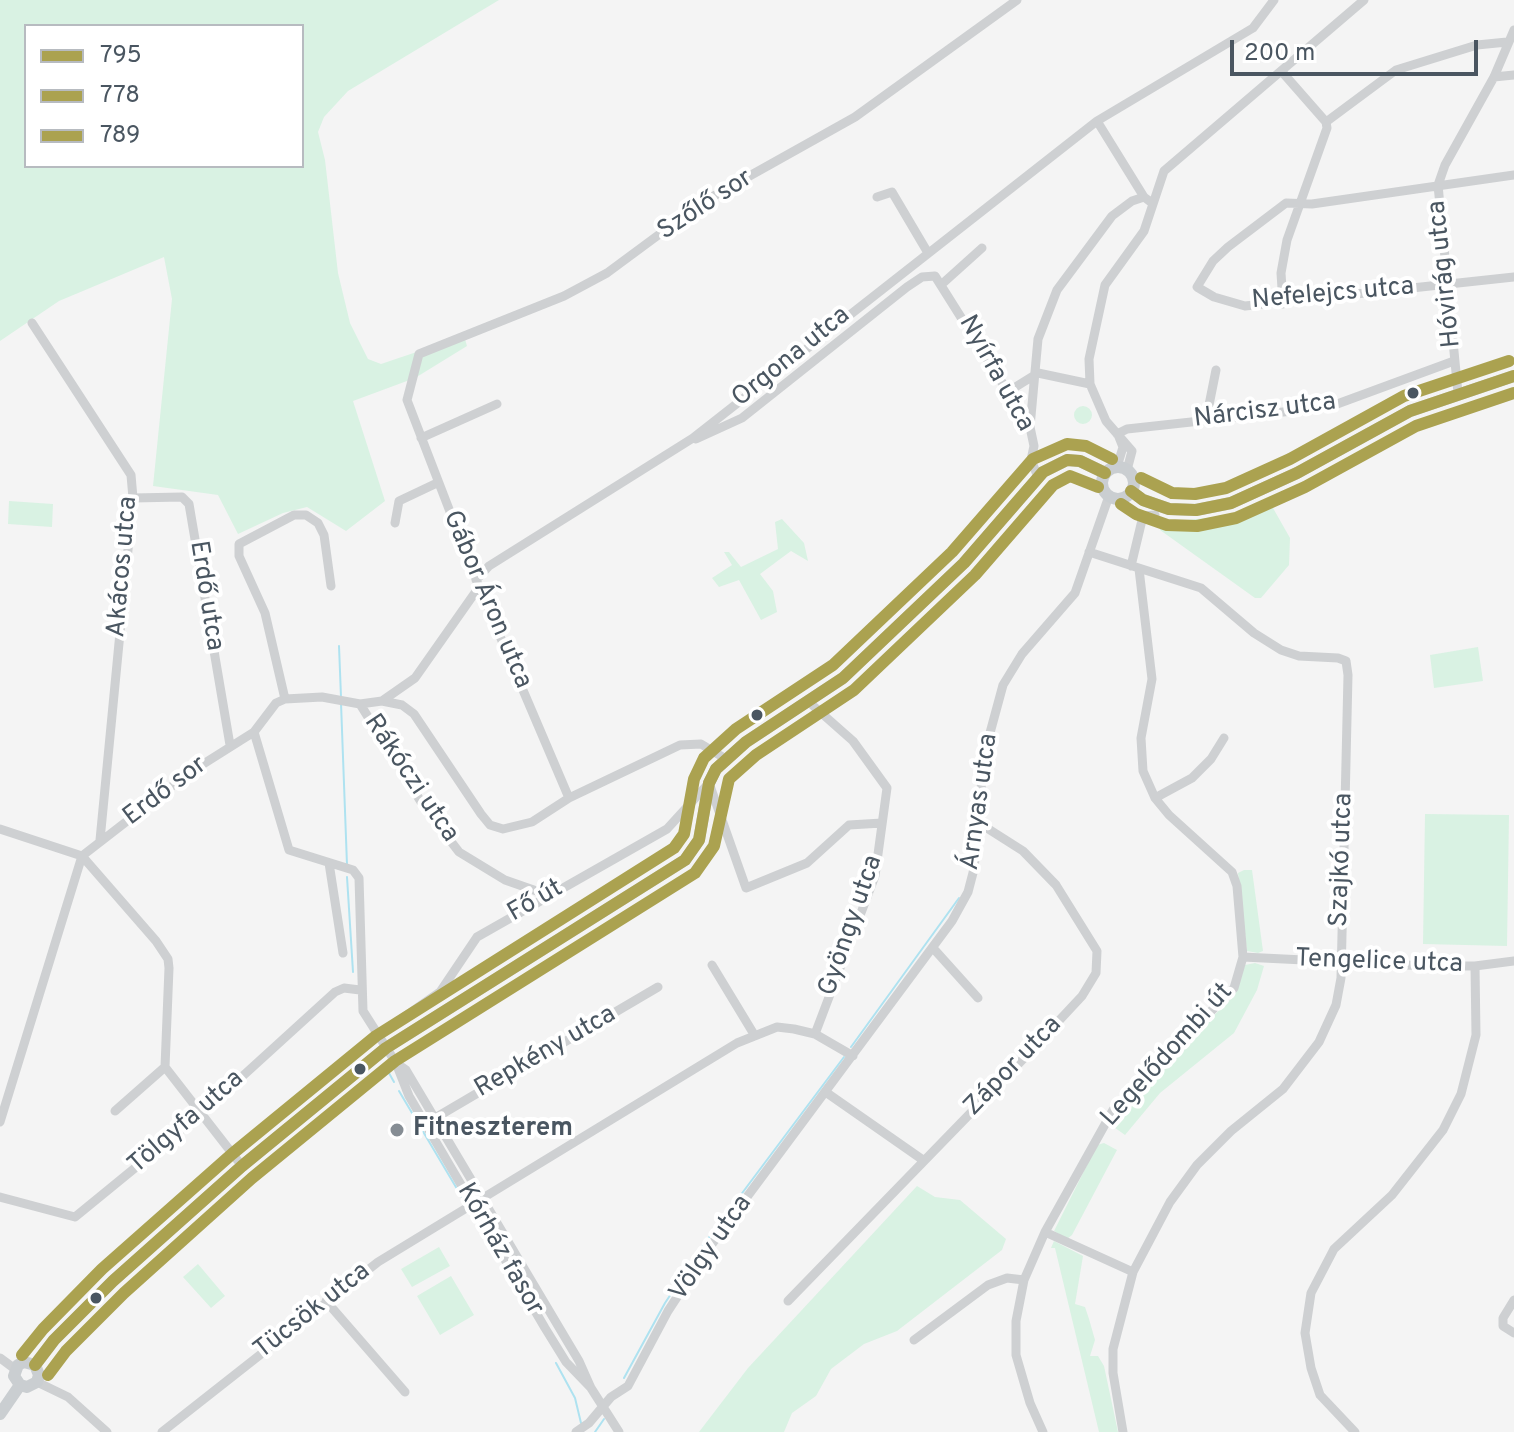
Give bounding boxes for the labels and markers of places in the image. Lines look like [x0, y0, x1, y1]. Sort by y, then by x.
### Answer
unlabelled marker [1405, 385, 1421, 401]
unlabelled marker [749, 707, 765, 723]
unlabelled marker [352, 1061, 368, 1077]
place label: Fitneszterem [413, 1114, 573, 1146]
marker: Fitneszterem [388, 1121, 406, 1139]
unlabelled marker [88, 1290, 104, 1306]

